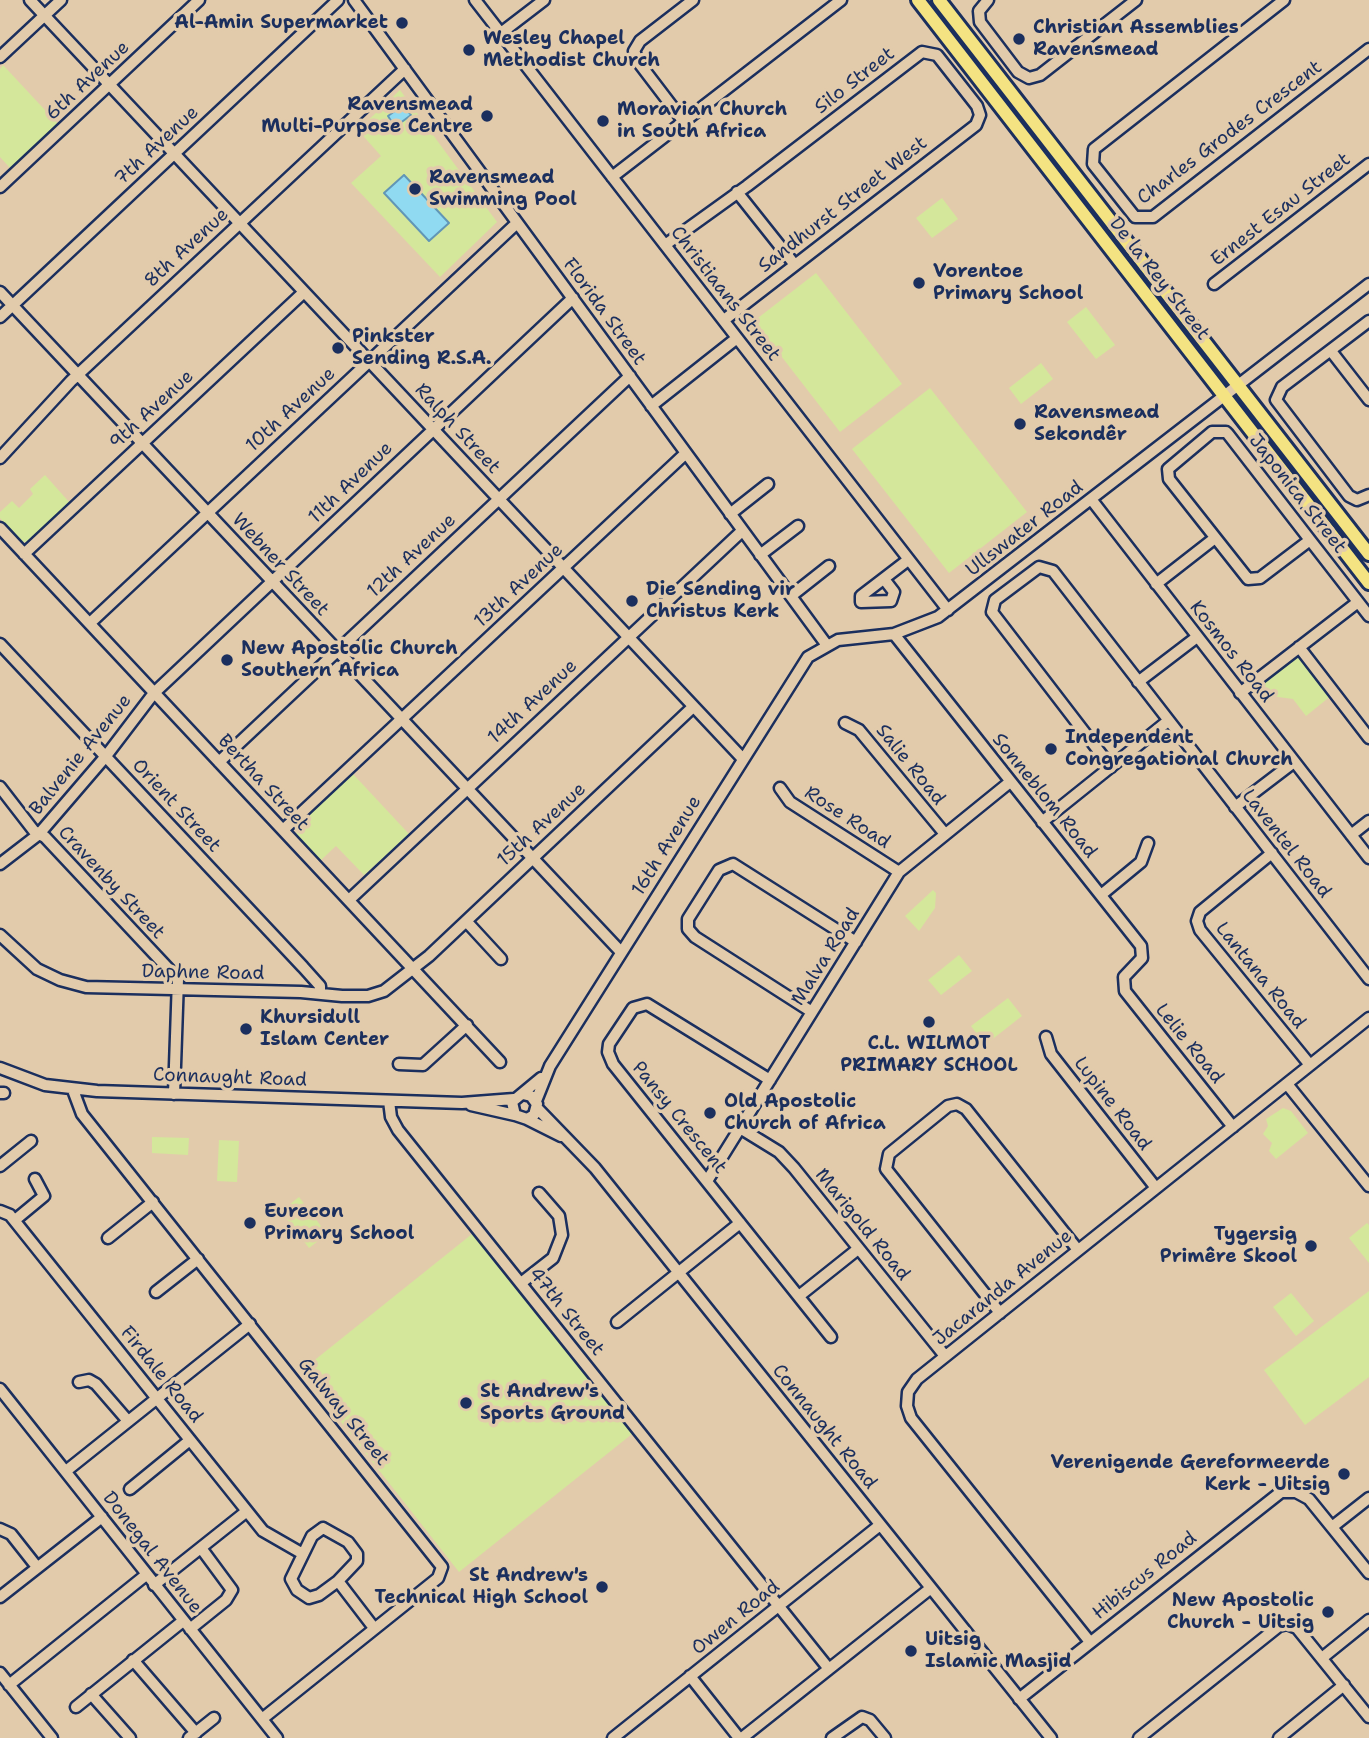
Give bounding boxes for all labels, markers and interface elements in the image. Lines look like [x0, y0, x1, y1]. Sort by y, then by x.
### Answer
place label: Al-Amin Supermarket [174, 12, 388, 34]
marker: Al-Amin Supermarket [394, 15, 410, 31]
place label: Christian Assemblies Ravensmead [1033, 17, 1239, 61]
place label: Wesley Chapel Methodist Church [483, 28, 660, 72]
marker: Christian Assemblies Ravensmead [1011, 31, 1027, 47]
street label: 6th Avenue [41, 36, 135, 126]
marker: Wesley Chapel Methodist Church [461, 42, 477, 58]
street label: Silo Street [811, 43, 899, 119]
street label: Charles Grodes Crescent [1133, 56, 1327, 210]
place label: Ravensmead Multi-Purpose Centre [261, 94, 473, 138]
place label: Moravian Church in South Africa [617, 99, 787, 143]
street label: 7th Avenue [110, 101, 204, 191]
marker: Ravensmead Multi-Purpose Centre [479, 108, 495, 124]
marker: Moravian Church in South Africa [595, 113, 611, 129]
street label: Sandhurst Street West [754, 132, 932, 278]
street label: Ernest Esau Street [1207, 148, 1355, 272]
place label: Ravensmead Swimming Pool [429, 167, 577, 211]
marker: Ravensmead Swimming Pool [407, 181, 423, 197]
street label: 8th Avenue [140, 203, 234, 293]
street label: De la Rey Street [1104, 213, 1214, 345]
street label: Christiaans Street [665, 222, 785, 366]
street label: Florida Street [558, 254, 650, 370]
place label: Vorentoe Primary School [933, 261, 1083, 305]
marker: Vorentoe Primary School [911, 275, 927, 291]
place label: Pinkster Sending R.S.A. [352, 326, 492, 370]
marker: Pinkster Sending R.S.A. [330, 340, 346, 356]
street label: 10th Avenue [242, 363, 340, 457]
street label: 9th Avenue [105, 365, 199, 455]
street label: Ralph Street [409, 379, 505, 479]
place label: Ravensmead Sekondêr [1034, 402, 1160, 446]
marker: Ravensmead Sekondêr [1012, 416, 1028, 432]
street label: Japonica Street [1243, 430, 1351, 558]
street label: 11th Avenue [304, 437, 398, 529]
street label: Ullswater Road [962, 476, 1088, 582]
street label: Webner Street [226, 509, 334, 621]
street label: 12th Avenue [363, 509, 461, 603]
street label: 13th Avenue [470, 539, 568, 633]
place label: Die Sending vir Christus Kerk [646, 579, 795, 623]
marker: Die Sending vir Christus Kerk [624, 593, 640, 609]
street label: Kosmos Road [1184, 597, 1278, 707]
place label: New Apostolic Church Southern Africa [241, 638, 458, 682]
marker: New Apostolic Church Southern Africa [219, 652, 235, 668]
street label: 14th Avenue [484, 655, 582, 749]
street label: Balvenie Avenue [25, 690, 137, 820]
street label: Salie Road [870, 720, 950, 810]
place label: Independent Congregational Church [1065, 727, 1293, 771]
street label: Sonneblom Road [987, 729, 1101, 863]
street label: Bertha Street [213, 730, 313, 836]
marker: Independent Congregational Church [1043, 741, 1059, 757]
street label: Orient Street [127, 754, 225, 858]
street label: 15th Avenue [493, 778, 591, 872]
street label: Rose Road [800, 782, 894, 854]
street label: Laventel Road [1237, 785, 1335, 903]
street label: 16th Avenue [627, 792, 707, 900]
street label: Cravenby Street [53, 822, 169, 944]
street label: Malva Road [787, 904, 865, 1010]
street label: Lantana Road [1210, 918, 1310, 1034]
street label: Daphne Road [141, 961, 265, 985]
street label: Lelie Road [1150, 999, 1228, 1089]
place label: Khursidull Islam Center [260, 1007, 389, 1051]
marker: C.L. WILMOT PRIMARY SCHOOL [921, 1014, 937, 1030]
marker: Khursidull Islam Center [238, 1021, 254, 1037]
place label: C.L. WILMOT PRIMARY SCHOOL [840, 1033, 1018, 1077]
street label: Lupine Road [1068, 1053, 1156, 1155]
street label: Pansy Crescent [627, 1057, 731, 1179]
street label: Connaught Road [153, 1064, 307, 1092]
place label: Old Apostolic Church of Africa [724, 1091, 886, 1135]
marker: Old Apostolic Church of Africa [702, 1105, 718, 1121]
street label: Marigold Road [810, 1164, 914, 1286]
place label: Eurecon Primary School [264, 1201, 414, 1245]
marker: Eurecon Primary School [242, 1215, 258, 1231]
place label: Tygersig Primêre Skool [1160, 1224, 1297, 1268]
street label: Jacaranda Avenue [929, 1225, 1077, 1351]
marker: Tygersig Primêre Skool [1303, 1238, 1319, 1254]
street label: 47th Street [523, 1263, 609, 1361]
street label: Firdale Road [115, 1322, 207, 1428]
street label: Galway Street [292, 1353, 394, 1471]
street label: Connaught Road [767, 1360, 881, 1494]
place label: St Andrew's Sports Ground [480, 1381, 625, 1425]
marker: St Andrew's Sports Ground [458, 1395, 474, 1411]
place label: Verenigende Gereformeerde Kerk - Uitsig [1050, 1452, 1330, 1496]
marker: Verenigende Gereformeerde Kerk - Uitsig [1336, 1466, 1352, 1482]
street label: Donegal Avenue [97, 1487, 207, 1619]
street label: Hibiscus Road [1088, 1527, 1202, 1625]
place label: St Andrew's Technical High School [375, 1565, 588, 1609]
street label: Owen Road [687, 1576, 785, 1660]
marker: St Andrew's Technical High School [594, 1579, 610, 1595]
place label: New Apostolic Church - Uitsig [1167, 1590, 1314, 1634]
marker: New Apostolic Church - Uitsig [1320, 1604, 1336, 1620]
place label: Uitsig Islamic Masjid [925, 1629, 1072, 1673]
marker: Uitsig Islamic Masjid [903, 1643, 919, 1659]

